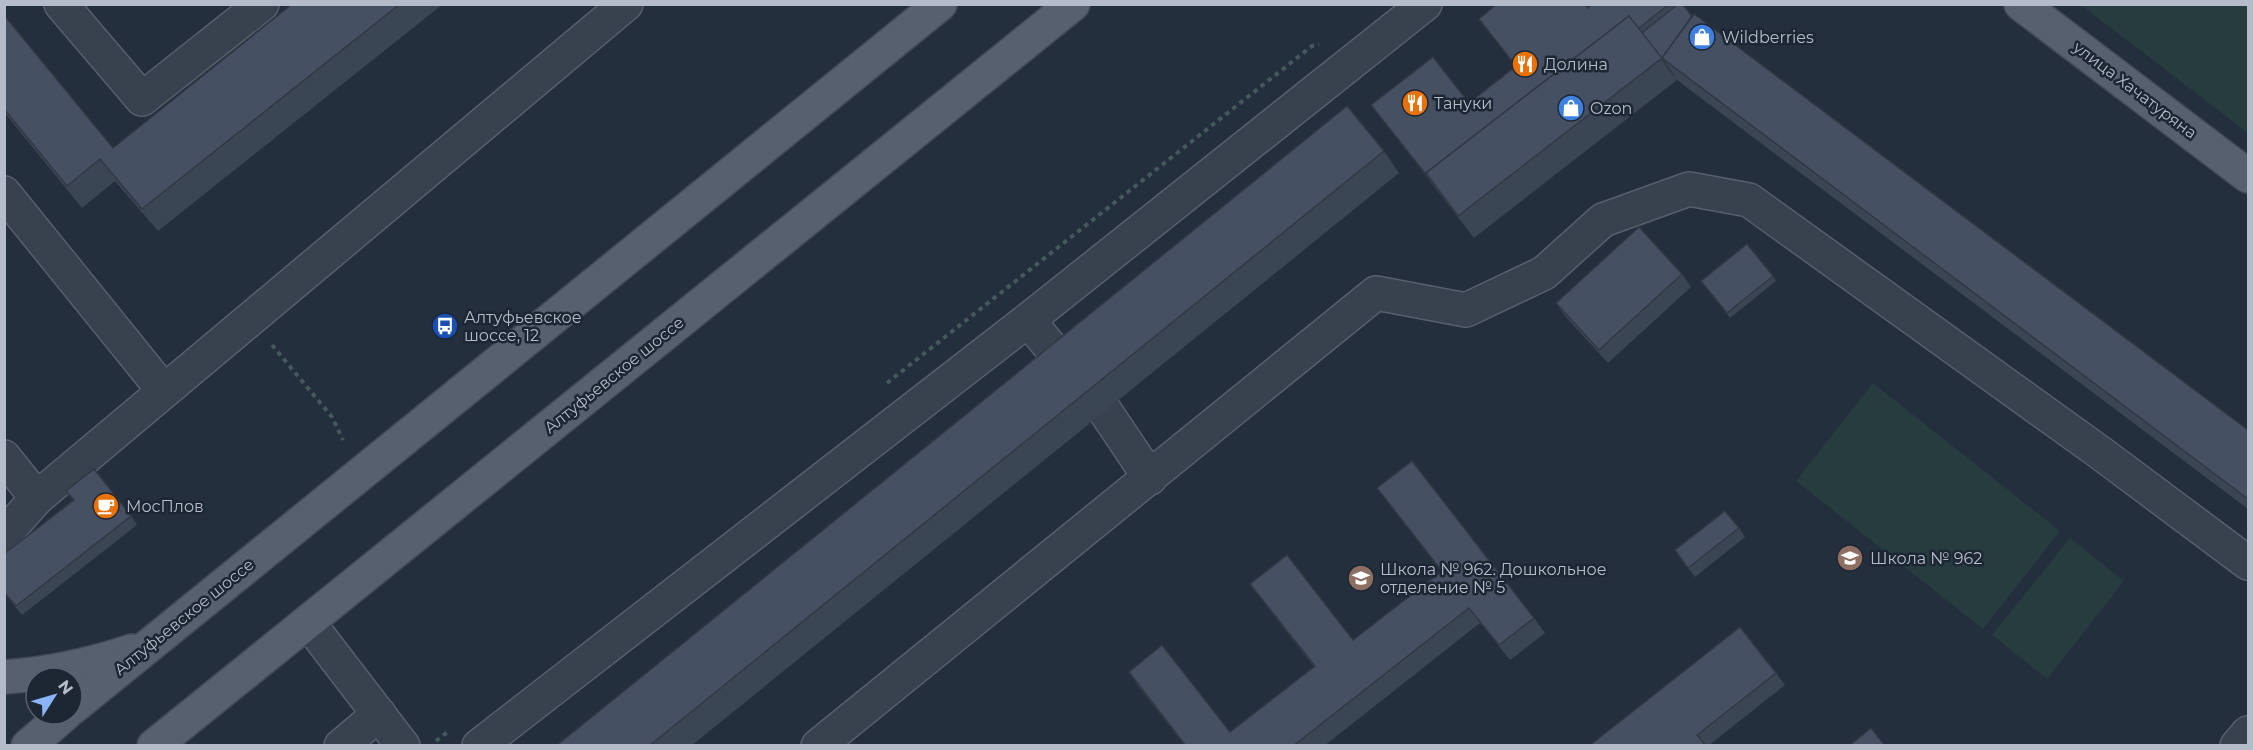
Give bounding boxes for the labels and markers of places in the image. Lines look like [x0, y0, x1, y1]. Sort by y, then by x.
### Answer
shop icon: Wildberries [1687, 22, 1717, 52]
place label: Wildberries [1722, 28, 1814, 47]
restaurant icon: Долина [1510, 49, 1540, 79]
place label: Долина [1544, 55, 1608, 74]
restaurant icon: Тануки [1400, 88, 1430, 118]
shop icon: Ozon [1556, 93, 1586, 123]
place label: Тануки [1434, 94, 1492, 113]
place label: Ozon [1590, 99, 1632, 118]
place label: Алтуфьевское шоссе, 12 [464, 308, 582, 345]
bus stop icon: Алтуфьевское шоссе, 12 [430, 311, 460, 341]
cafe icon: МосПлов [91, 491, 121, 521]
place label: МосПлов [126, 497, 204, 516]
school or university icon: Школа № 962 [1835, 543, 1865, 573]
place label: Школа № 962 [1870, 549, 1982, 568]
place label: Школа № 962. Дошкольное отделение № 5 [1380, 560, 1607, 597]
school or university icon: Школа № 962. Дошкольное отделение № 5 [1346, 563, 1376, 593]

